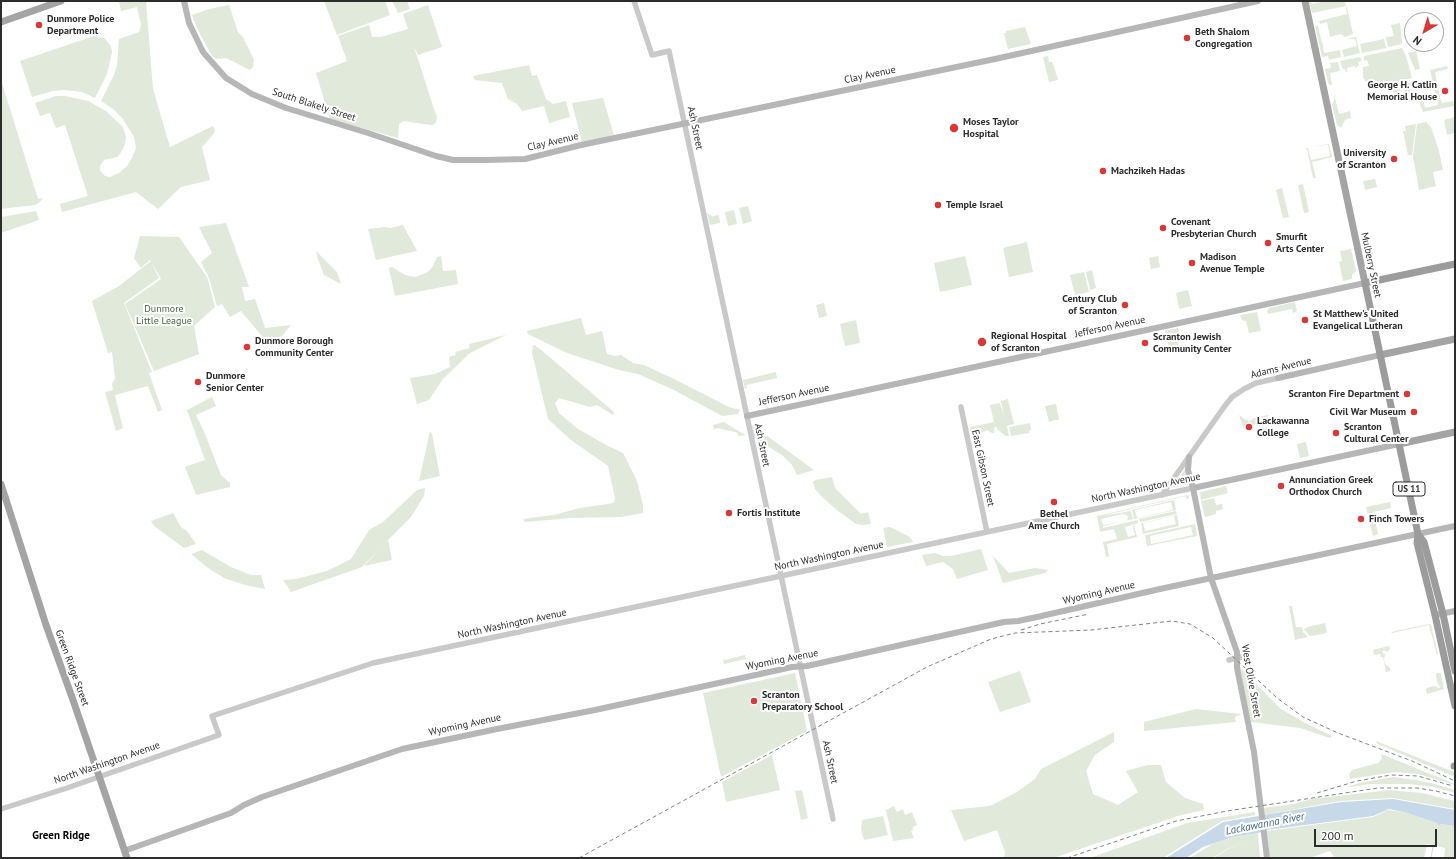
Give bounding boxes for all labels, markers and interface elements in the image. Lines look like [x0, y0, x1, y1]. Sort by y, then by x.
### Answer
north arrow [1404, 12, 1444, 52]
place label: Dunmore Police Department [47, 13, 114, 36]
marker: Dunmore Police Department [34, 20, 44, 30]
place label: Beth Shalom Congregation [1195, 26, 1252, 50]
marker: Beth Shalom Congregation [1182, 33, 1192, 43]
text: N [1410, 33, 1424, 48]
street label: Clay Avenue [843, 64, 897, 86]
place label: George H. Catlin Memorial House [1367, 79, 1437, 102]
street label: South Blakely Street [271, 86, 357, 124]
marker: George H. Catlin Memorial House [1440, 86, 1450, 96]
street label: Ash Street [685, 105, 705, 151]
place label: Moses Taylor Hospital [963, 116, 1019, 140]
marker: Moses Taylor Hospital [948, 122, 960, 134]
street label: Clay Avenue [526, 130, 580, 154]
place label: University of Scranton [1337, 147, 1386, 170]
marker: University of Scranton [1389, 154, 1399, 164]
place label: Machzikeh Hadas [1111, 165, 1185, 177]
marker: Machzikeh Hadas [1098, 166, 1108, 176]
place label: Temple Israel [946, 199, 1003, 211]
marker: Temple Israel [933, 200, 943, 210]
place label: Covenant Presbyterian Church [1171, 216, 1256, 240]
marker: Covenant Presbyterian Church [1158, 223, 1168, 233]
place label: Smurfit Arts Center [1276, 231, 1324, 254]
street label: Mulberry Street [1358, 231, 1384, 299]
marker: Smurfit Arts Center [1263, 238, 1273, 248]
place label: Madison Avenue Temple [1200, 251, 1265, 274]
marker: Madison Avenue Temple [1187, 258, 1197, 268]
place label: Century Club of Scranton [1062, 293, 1117, 316]
marker: Century Club of Scranton [1120, 300, 1130, 310]
park label: Dunmore Little League [136, 303, 192, 326]
place label: St Matthew's United Evangelical Lutheran [1313, 308, 1403, 332]
street label: Jefferson Avenue [1074, 314, 1146, 340]
marker: St Matthew's United Evangelical Lutheran [1300, 315, 1310, 325]
place label: Regional Hospital of Scranton [991, 330, 1066, 354]
place label: Scranton Jewish Community Center [1153, 331, 1232, 354]
place label: Dunmore Borough Community Center [255, 335, 334, 358]
marker: Regional Hospital of Scranton [976, 336, 988, 348]
marker: Scranton Jewish Community Center [1140, 338, 1150, 348]
marker: Dunmore Borough Community Center [242, 342, 252, 352]
street label: Adams Avenue [1249, 355, 1313, 381]
place label: Dunmore Senior Center [206, 370, 264, 394]
marker: Dunmore Senior Center [193, 377, 203, 387]
street label: Jefferson Avenue [758, 382, 830, 408]
place label: Scranton Fire Department [1288, 388, 1399, 400]
marker: Scranton Fire Department [1402, 389, 1412, 399]
place label: Civil War Museum [1330, 406, 1406, 418]
marker: Civil War Museum [1409, 407, 1419, 417]
place label: Lackawanna College [1257, 415, 1309, 438]
place label: Scranton Cultural Center [1344, 421, 1408, 444]
street label: Ash Street [752, 422, 772, 468]
marker: Lackawanna College [1244, 422, 1254, 432]
marker: Scranton Cultural Center [1331, 428, 1341, 438]
street label: East Gibson Street [969, 429, 997, 507]
street label: North Washington Avenue [1090, 471, 1202, 505]
place label: Annunciation Greek Orthodox Church [1289, 474, 1373, 498]
marker: Annunciation Greek Orthodox Church [1276, 481, 1286, 491]
road number: US 11 [1393, 482, 1425, 496]
marker: Bethel Ame Church [1049, 497, 1059, 507]
place label: Fortis Institute [737, 507, 800, 519]
marker: Fortis Institute [724, 508, 734, 518]
place label: Bethel Ame Church [1028, 508, 1080, 532]
place label: Finch Towers [1369, 513, 1424, 525]
marker: Finch Towers [1356, 514, 1366, 524]
street label: North Washington Avenue [773, 539, 885, 573]
street label: Wyoming Avenue [1062, 579, 1136, 607]
street label: North Washington Avenue [456, 607, 568, 641]
street label: Green Ridge Street [53, 628, 91, 708]
street label: West Olive Street [1239, 644, 1263, 718]
street label: Wyoming Avenue [745, 647, 819, 673]
place label: Scranton Preparatory School [762, 689, 843, 712]
marker: Scranton Preparatory School [749, 696, 759, 706]
street label: Wyoming Avenue [428, 711, 502, 739]
street label: North Washington Avenue [52, 739, 162, 787]
street label: Ash Street [820, 739, 840, 785]
water label: Lackawanna River [1224, 810, 1306, 838]
scale bar [1316, 821, 1439, 847]
text: 200 m [1321, 828, 1354, 843]
district label: Green Ridge [32, 829, 90, 843]

